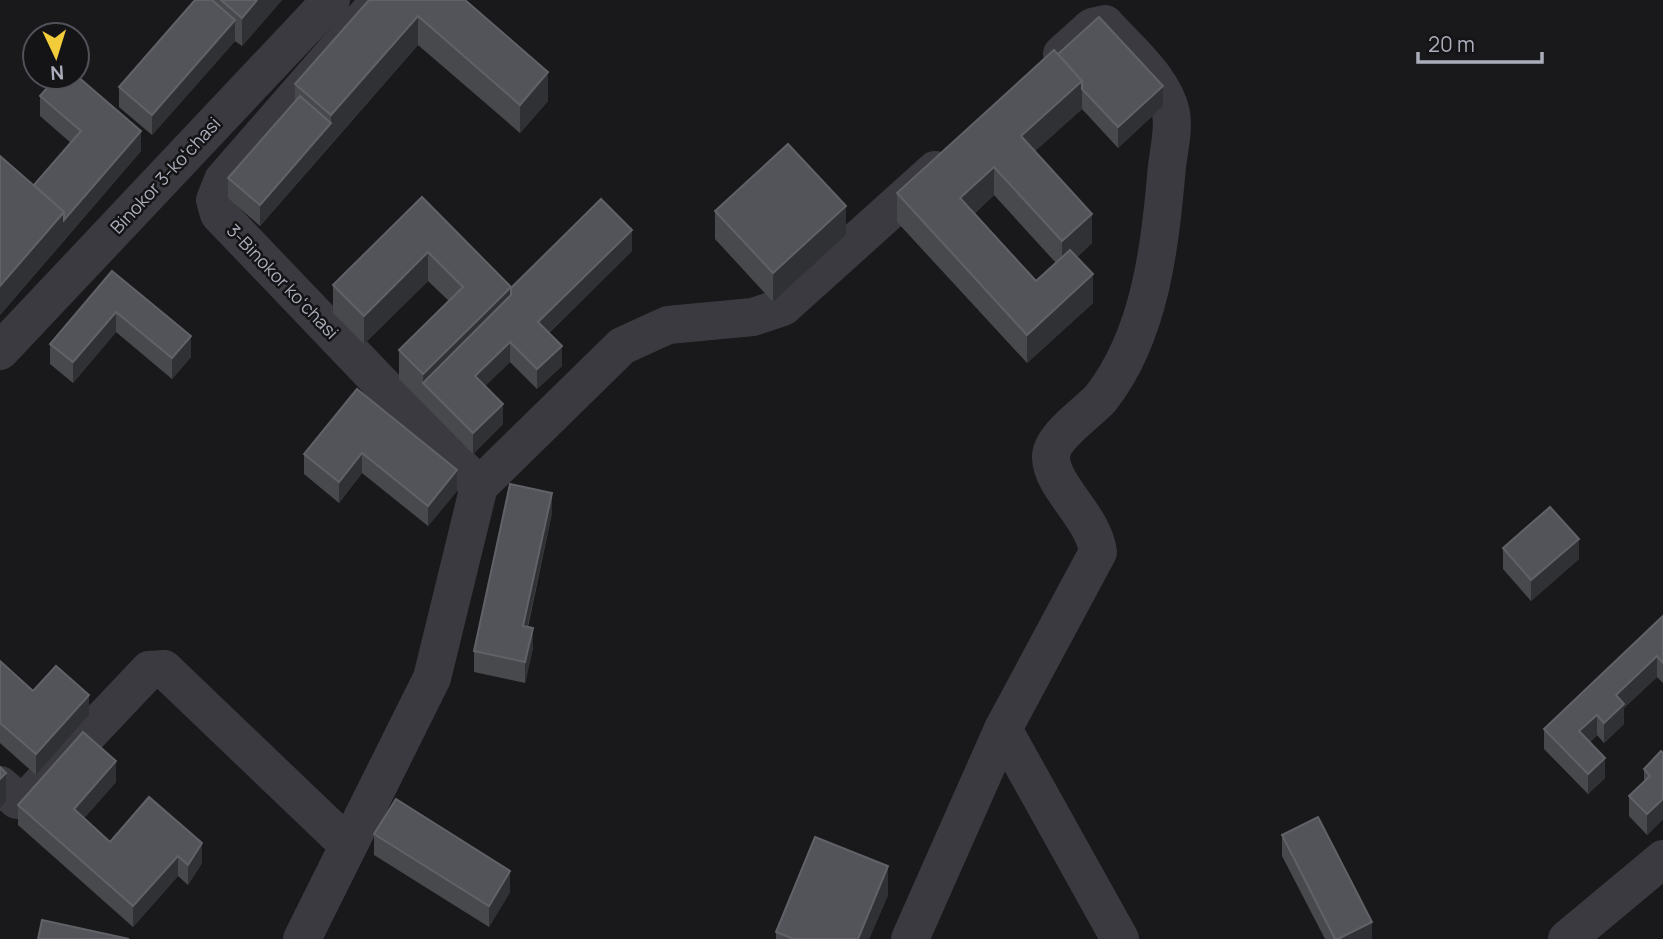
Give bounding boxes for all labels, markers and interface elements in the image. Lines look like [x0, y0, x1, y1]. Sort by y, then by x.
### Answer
north arrow [21, 21, 91, 91]
scale bar [1418, 21, 1542, 65]
text: 20 m [1428, 30, 1475, 58]
text: N [49, 60, 65, 86]
street label: Binokor 3-koʻchasi [105, 112, 225, 238]
street label: 3-Binokor koʻchasi [222, 218, 344, 344]

